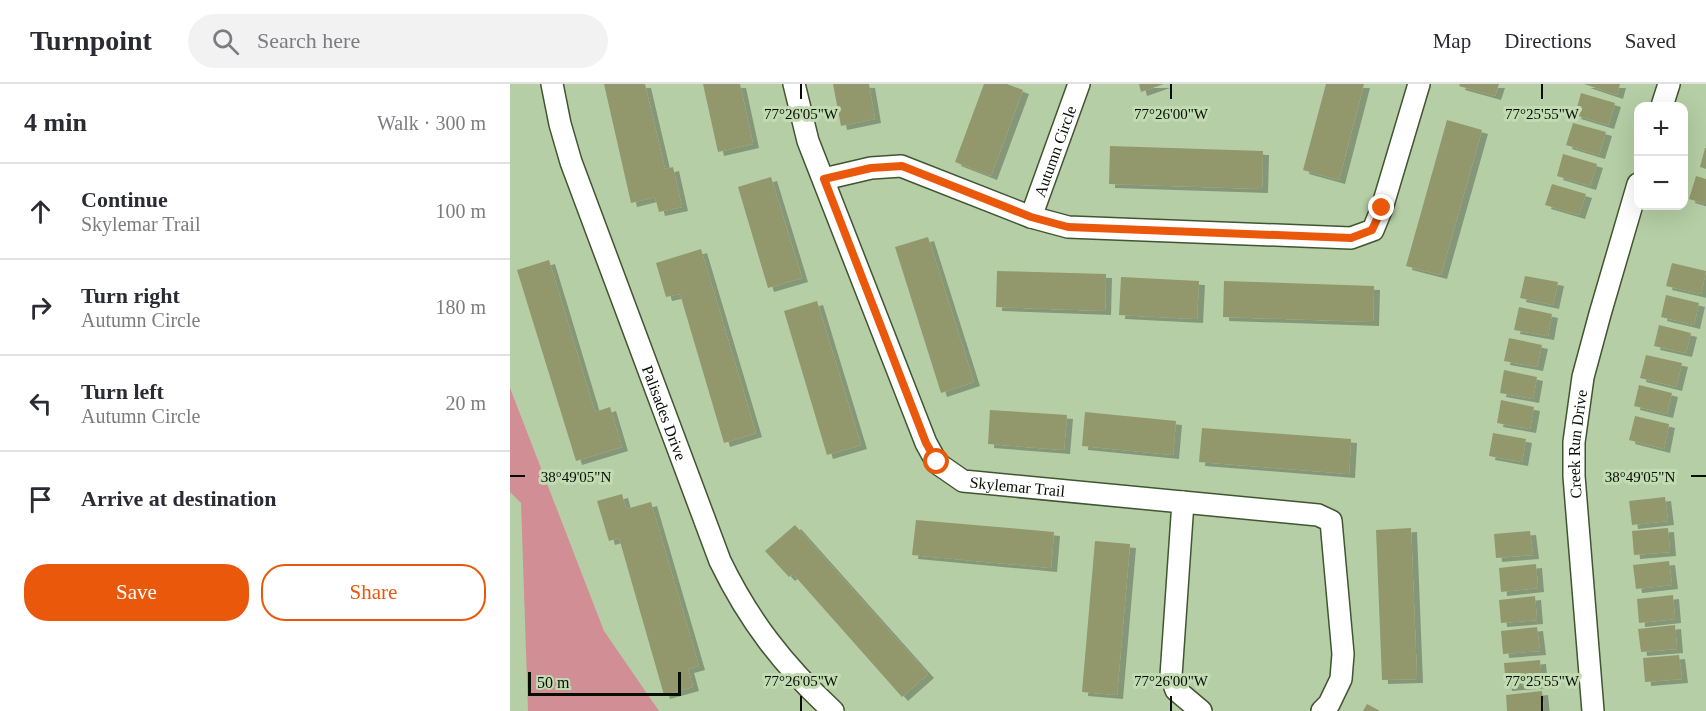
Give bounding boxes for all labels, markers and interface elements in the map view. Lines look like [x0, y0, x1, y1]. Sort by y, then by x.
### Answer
search box [188, 14, 608, 68]
text: Turnpoint [30, 25, 152, 56]
icon: search [209, 25, 242, 58]
text: Search here [257, 28, 360, 53]
text: Map [1433, 29, 1471, 53]
text: Directions [1504, 29, 1592, 53]
text: Saved [1625, 29, 1676, 53]
map controls [1634, 102, 1688, 210]
button: + [1634, 102, 1688, 156]
street label: Autumn Circle [1031, 103, 1079, 199]
text: 77°26'05"W [764, 106, 839, 122]
text: 77°26'00"W [1134, 106, 1209, 122]
text: 77°25'55"W [1505, 106, 1580, 122]
text: 4 min [24, 108, 87, 137]
text: Walk · 300 m [377, 112, 486, 134]
button: − [1634, 156, 1688, 210]
text: Continue [81, 187, 168, 212]
route end [1368, 194, 1394, 220]
icon: ahead [24, 195, 57, 228]
text: 100 m [435, 200, 486, 222]
text: Skylemar Trail [81, 213, 200, 235]
text: Turn right [81, 283, 180, 308]
icon: right [24, 291, 57, 324]
text: 180 m [435, 296, 486, 318]
text: Autumn Circle [81, 309, 200, 331]
street label: Palisades Drive [639, 363, 690, 463]
text: Turn left [81, 379, 164, 404]
icon: left [24, 387, 57, 420]
street label: Creek Run Drive [1565, 388, 1590, 499]
text: 20 m [445, 392, 486, 414]
text: Autumn Circle [81, 405, 200, 427]
route start [923, 448, 949, 474]
text: 38°49'05"N [541, 469, 611, 485]
text: 38°49'05"N [1605, 469, 1675, 485]
street label: Skylemar Trail [969, 473, 1066, 499]
icon: arrive [24, 483, 57, 516]
text: Arrive at destination [81, 486, 277, 511]
button: Save [24, 564, 249, 621]
button: Share [261, 564, 486, 621]
scale bar [528, 669, 681, 696]
text: 77°26'05"W [764, 673, 839, 689]
text: 77°26'00"W [1134, 673, 1209, 689]
text: 77°25'55"W [1505, 673, 1580, 689]
text: 50 m [537, 674, 569, 691]

